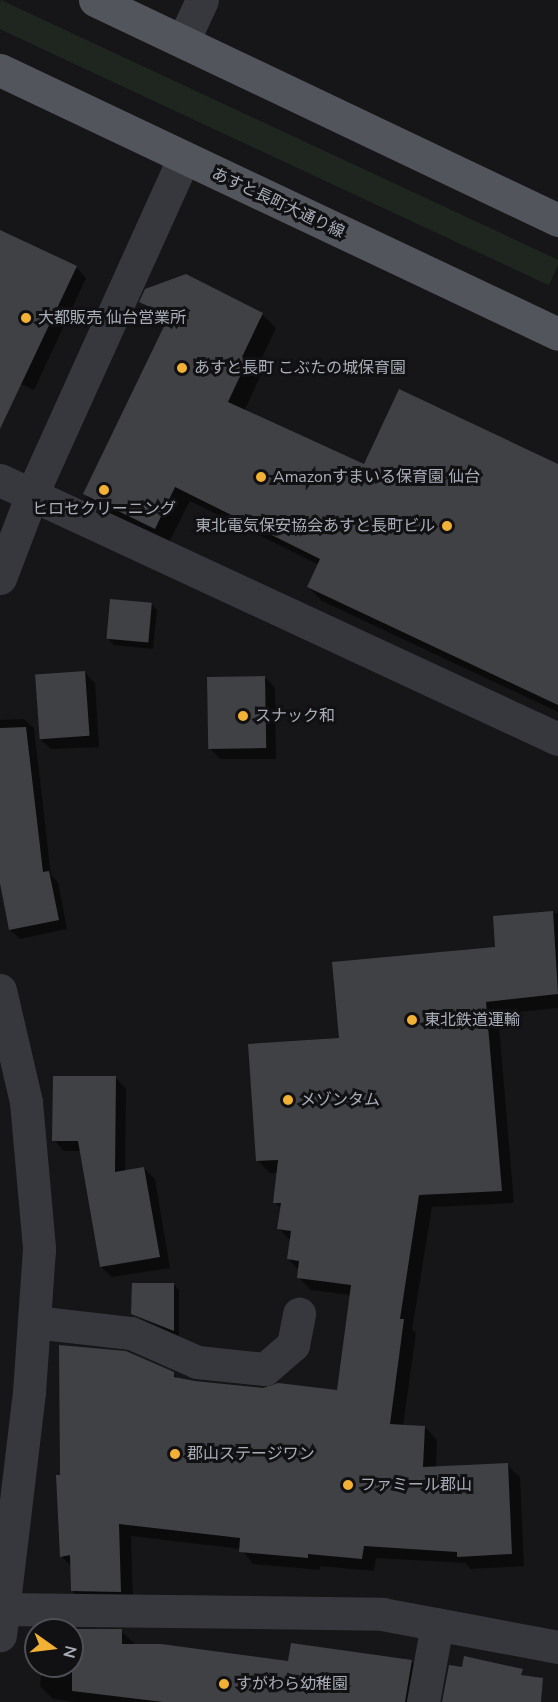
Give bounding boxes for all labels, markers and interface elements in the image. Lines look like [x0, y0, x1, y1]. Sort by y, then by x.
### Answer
street label: あすと長町大通り線 [209, 164, 347, 242]
place label: 大都販売 仙台営業所 [38, 308, 186, 328]
marker: 大都販売 仙台営業所 [19, 311, 33, 325]
place label: あすと長町 こぶたの城保育園 [194, 358, 406, 378]
marker: あすと長町 こぶたの城保育園 [175, 361, 189, 375]
place label: Amazonすまいる保育園 仙台 [273, 467, 480, 487]
marker: Amazonすまいる保育園 仙台 [254, 470, 268, 484]
marker: ヒロセクリーニング [97, 483, 111, 497]
place label: ヒロセクリーニング [32, 499, 176, 519]
place label: 東北電気保安協会あすと長町ビル [195, 516, 435, 536]
marker: 東北電気保安協会あすと長町ビル [440, 519, 454, 533]
place label: スナック和 [255, 706, 335, 726]
marker: スナック和 [236, 709, 250, 723]
place label: 東北鉄道運輸 [424, 1010, 520, 1030]
marker: 東北鉄道運輸 [405, 1013, 419, 1027]
place label: メゾンタム [300, 1090, 380, 1110]
marker: メゾンタム [281, 1093, 295, 1107]
place label: 郡山ステージワン [187, 1444, 315, 1464]
marker: 郡山ステージワン [168, 1447, 182, 1461]
place label: ファミール郡山 [360, 1475, 472, 1495]
marker: ファミール郡山 [341, 1478, 355, 1492]
north arrow [24, 1618, 84, 1678]
text: N [57, 1643, 82, 1660]
place label: すがわら幼稚園 [236, 1674, 348, 1694]
marker: すがわら幼稚園 [217, 1677, 231, 1691]

